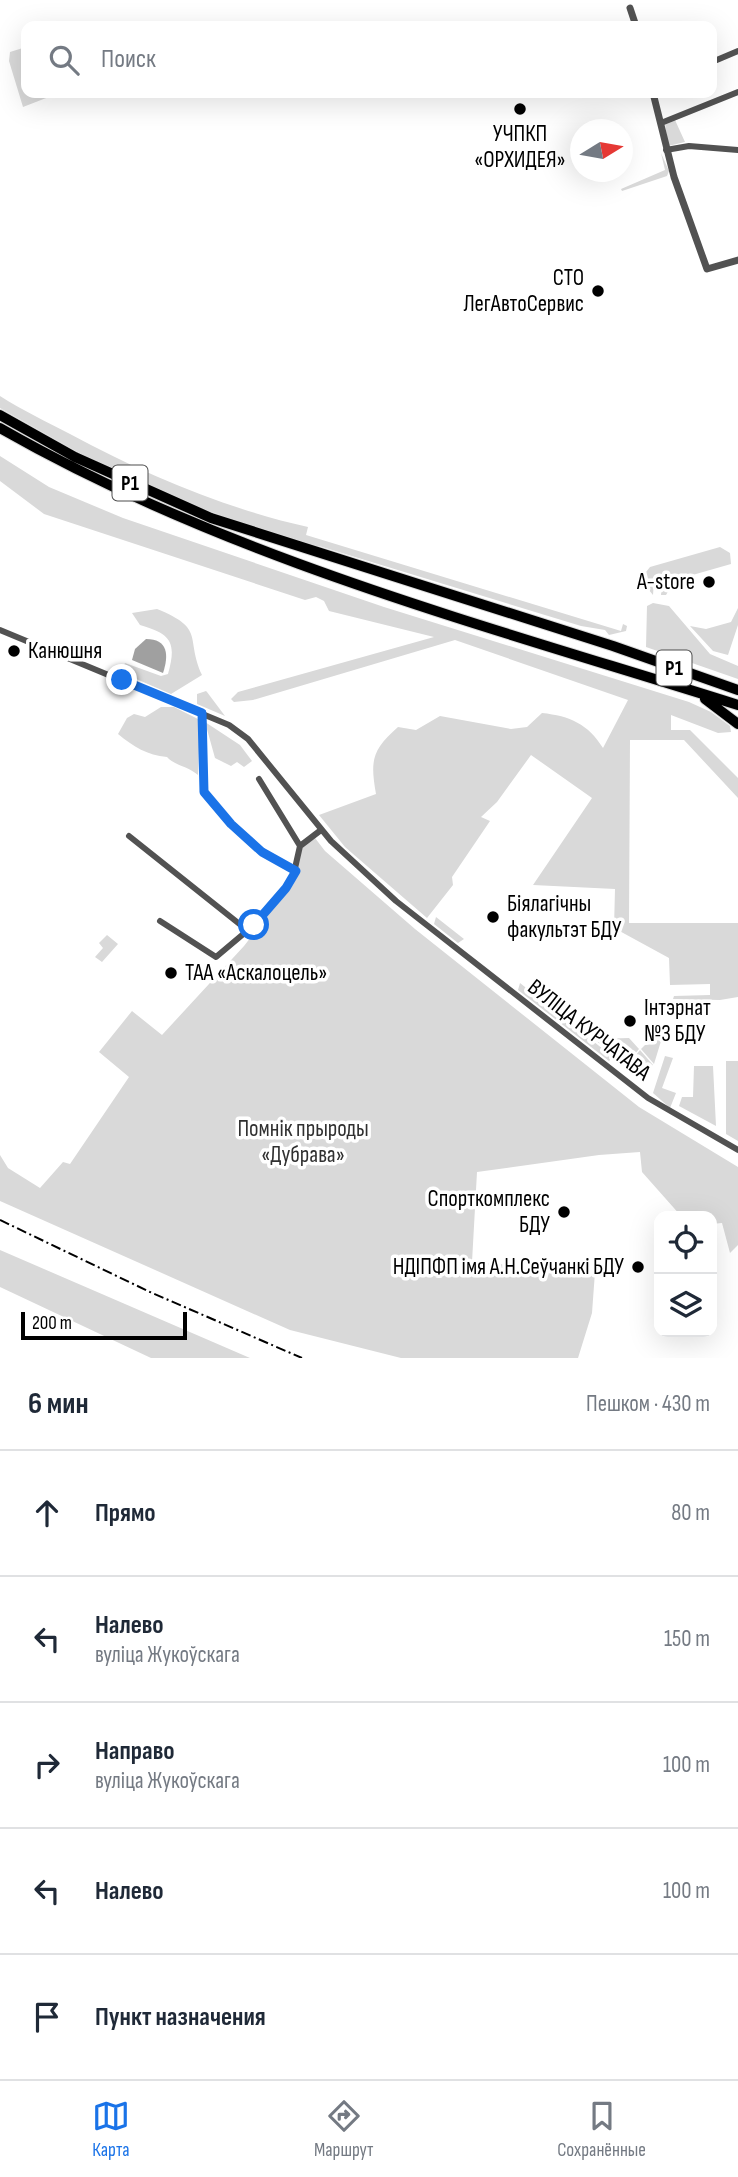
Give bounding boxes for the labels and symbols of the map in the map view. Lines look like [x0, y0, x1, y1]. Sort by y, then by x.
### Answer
marker: УЧПКП «ОРХИДЕЯ» [512, 101, 528, 117]
north arrow [570, 119, 633, 182]
place label: УЧПКП «ОРХИДЕЯ» [474, 120, 566, 174]
place label: СТО ЛегАвтоСервис [463, 264, 584, 318]
marker: СТО ЛегАвтоСервис [590, 283, 606, 299]
road number: Р1 [113, 466, 148, 500]
place label: А-store [636, 568, 695, 596]
marker: А-store [701, 574, 717, 590]
place label: Канюшня [28, 637, 102, 665]
marker: Канюшня [6, 643, 22, 659]
road number: Р1 [656, 650, 692, 686]
route end [106, 664, 137, 695]
place label: Біялагічны факультэт БДУ [507, 890, 622, 944]
route start [238, 909, 269, 940]
marker: Біялагічны факультэт БДУ [485, 909, 501, 925]
place label: ТАА «Аскалоцель» [185, 959, 327, 987]
marker: ТАА «Аскалоцель» [163, 965, 179, 981]
street label: ВУЛІЦА КУРЧАТАВА [522, 973, 656, 1087]
place label: Інтэрнат №3 БДУ [644, 994, 711, 1048]
marker: Інтэрнат №3 БДУ [622, 1013, 638, 1029]
park label: Помнік прыроды «Дубрава» [237, 1115, 369, 1169]
place label: Спорткомплекс БДУ [428, 1185, 550, 1239]
marker: Спорткомплекс БДУ [556, 1204, 572, 1220]
place label: НДІПФП імя А.Н.Сеўчанкі БДУ [393, 1253, 624, 1281]
marker: НДІПФП імя А.Н.Сеўчанкі БДУ [630, 1259, 646, 1275]
scale bar [21, 1309, 187, 1341]

